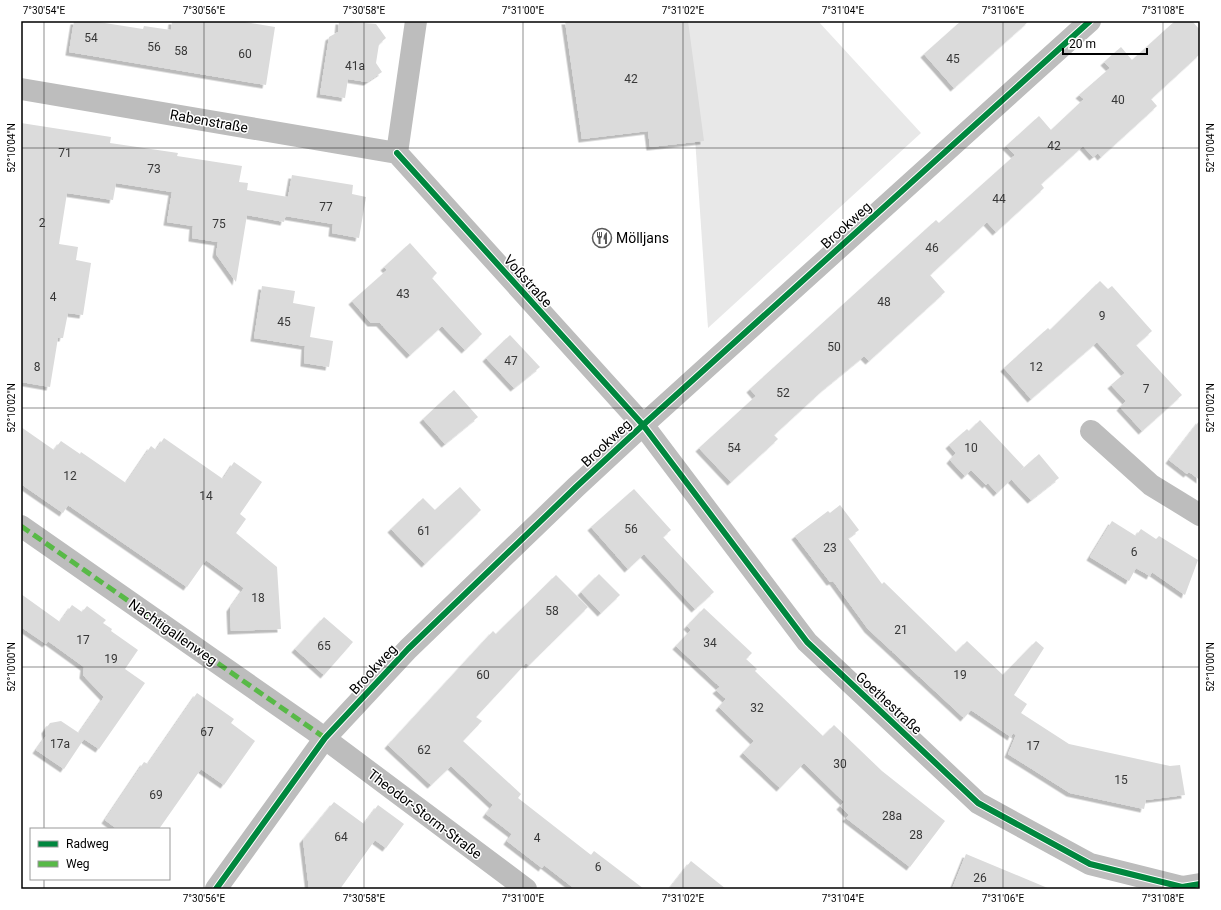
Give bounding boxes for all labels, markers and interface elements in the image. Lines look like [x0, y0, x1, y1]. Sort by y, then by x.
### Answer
text: 7°30'54"E [23, 5, 66, 16]
text: 7°30'56"E [183, 5, 226, 16]
text: 7°30'58"E [343, 5, 386, 16]
text: 7°31'00"E [502, 5, 545, 16]
text: 7°31'02"E [662, 5, 705, 16]
text: 7°31'04"E [822, 5, 865, 16]
text: 7°31'06"E [982, 5, 1025, 16]
text: 7°31'08"E [1142, 5, 1185, 16]
scale bar [1063, 30, 1147, 56]
house number: 54 [84, 31, 98, 45]
text: 20 m [1069, 37, 1096, 51]
house number: 56 [147, 40, 161, 54]
house number: 58 [174, 44, 188, 58]
house number: 60 [238, 47, 252, 61]
house number: 45 [946, 52, 960, 66]
house number: 41a [345, 59, 365, 73]
house number: 42 [624, 72, 638, 86]
house number: 40 [1111, 93, 1125, 107]
street label: Rabenstraße [169, 106, 249, 136]
text: 52°10'04"N [6, 123, 17, 173]
text: 52°10'04"N [1205, 123, 1216, 173]
house number: 42 [1047, 139, 1061, 153]
house number: 71 [58, 146, 72, 160]
house number: 73 [147, 162, 161, 176]
house number: 44 [992, 192, 1006, 206]
street label: Brookweg [818, 198, 874, 252]
house number: 77 [319, 200, 333, 214]
house number: 2 [39, 216, 46, 230]
house number: 75 [212, 217, 226, 231]
restaurant icon: Mölljans [591, 227, 613, 249]
place label: Mölljans [616, 230, 669, 246]
house number: 46 [925, 241, 939, 255]
street label: Voßstraße [500, 252, 556, 310]
house number: 43 [396, 287, 410, 301]
house number: 4 [50, 290, 57, 304]
house number: 48 [877, 295, 891, 309]
house number: 9 [1099, 309, 1105, 323]
house number: 45 [277, 315, 291, 329]
house number: 50 [827, 340, 841, 354]
house number: 47 [504, 354, 518, 368]
house number: 8 [34, 360, 41, 374]
house number: 12 [1029, 360, 1043, 374]
house number: 7 [1143, 382, 1150, 396]
text: 52°10'02"N [6, 383, 17, 433]
text: 52°10'02"N [1205, 383, 1216, 433]
house number: 52 [776, 386, 790, 400]
street label: Brookweg [578, 416, 634, 470]
house number: 54 [727, 441, 741, 455]
house number: 10 [964, 441, 978, 455]
house number: 12 [63, 469, 77, 483]
house number: 14 [199, 489, 213, 503]
house number: 56 [624, 522, 638, 536]
house number: 61 [417, 524, 431, 538]
house number: 23 [823, 541, 837, 555]
house number: 6 [1131, 545, 1138, 559]
house number: 18 [251, 591, 265, 605]
street label: Nachtigallenweg [126, 596, 220, 668]
house number: 58 [545, 604, 559, 618]
house number: 21 [894, 623, 908, 637]
house number: 17 [76, 633, 90, 647]
house number: 34 [703, 636, 717, 650]
house number: 65 [317, 639, 331, 653]
street label: Brookweg [346, 641, 400, 697]
text: 52°10'00"N [6, 642, 17, 692]
text: 52°10'00"N [1205, 642, 1216, 692]
house number: 19 [104, 652, 118, 666]
house number: 60 [476, 668, 490, 682]
street label: Goethestraße [853, 668, 925, 738]
house number: 19 [953, 668, 967, 682]
house number: 32 [750, 701, 764, 715]
house number: 67 [200, 725, 214, 739]
house number: 17a [50, 737, 70, 751]
house number: 17 [1026, 739, 1040, 753]
house number: 62 [417, 743, 431, 757]
house number: 30 [833, 757, 847, 771]
street label: Theodor-Storm-Straße [365, 766, 485, 862]
house number: 15 [1114, 773, 1128, 787]
house number: 69 [149, 788, 163, 802]
house number: 28a [882, 809, 902, 823]
legend [30, 828, 170, 880]
house number: 28 [909, 828, 923, 842]
house number: 64 [334, 830, 348, 844]
house number: 4 [534, 831, 541, 845]
text: Radweg [66, 837, 109, 851]
text: Weg [66, 857, 90, 871]
house number: 6 [595, 860, 602, 874]
house number: 26 [973, 871, 987, 885]
text: 7°30'56"E [183, 893, 226, 904]
text: 7°30'58"E [343, 893, 386, 904]
text: 7°31'00"E [502, 893, 545, 904]
text: 7°31'02"E [662, 893, 705, 904]
text: 7°31'04"E [822, 893, 865, 904]
text: 7°31'06"E [982, 893, 1025, 904]
text: 7°31'08"E [1142, 893, 1185, 904]

